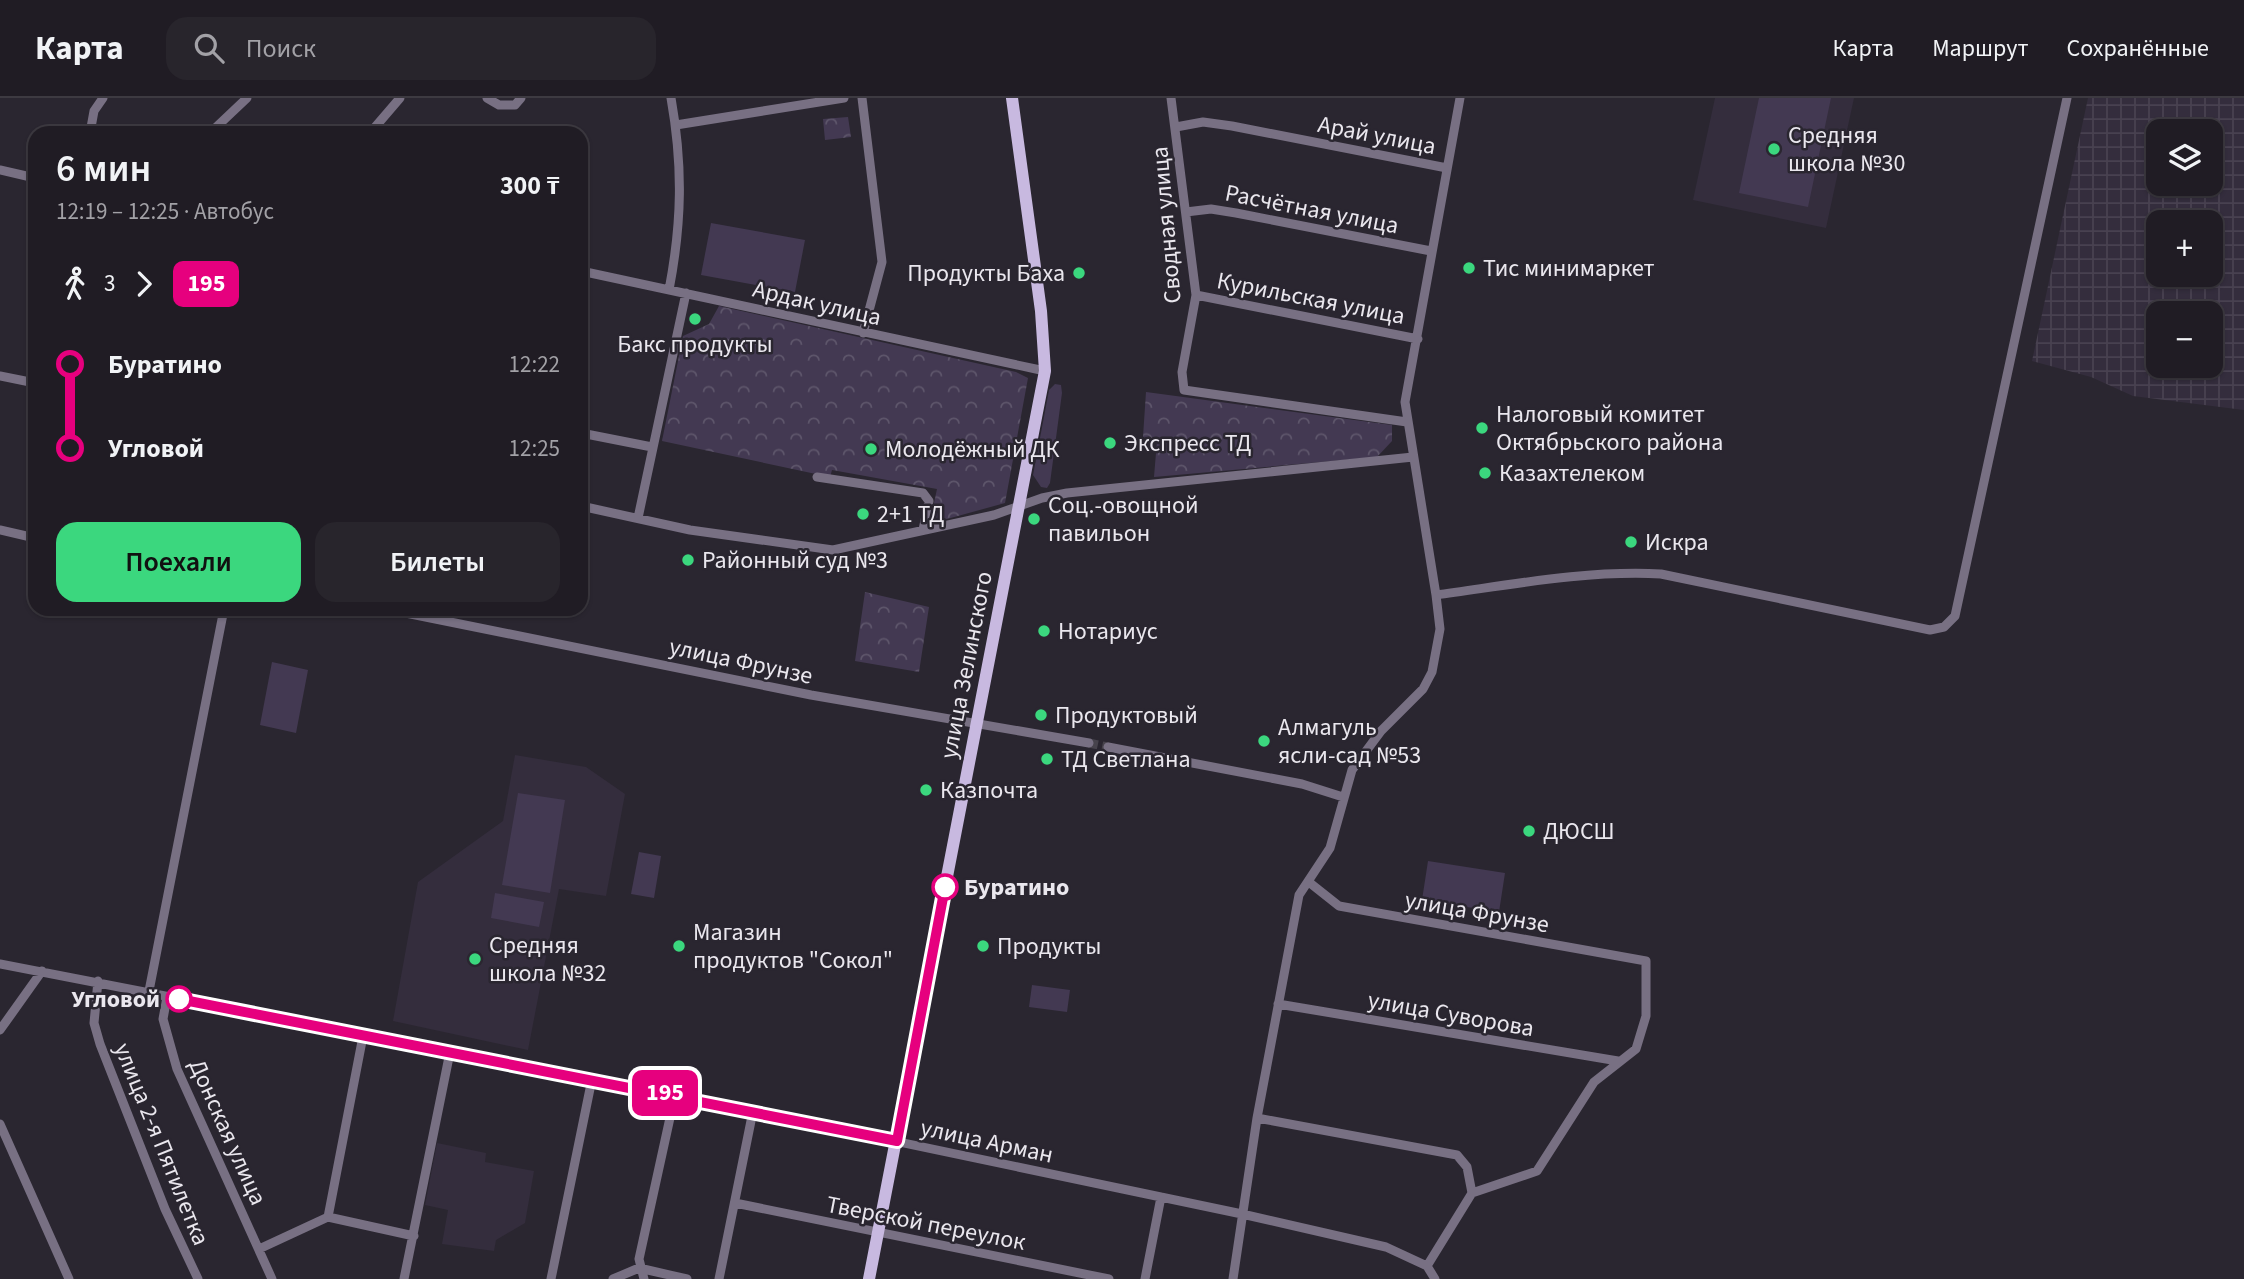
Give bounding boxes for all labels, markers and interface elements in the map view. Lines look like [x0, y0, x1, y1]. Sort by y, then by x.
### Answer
search box [166, 17, 656, 80]
text: Карта [35, 25, 124, 72]
icon: search [190, 29, 228, 67]
text: Поиск [246, 30, 316, 67]
text: Карта [1833, 31, 1894, 66]
text: Маршрут [1932, 31, 2028, 66]
text: Сохранённые [2066, 31, 2209, 66]
street label: Арай улица [1315, 107, 1439, 164]
place label: Средняя школа №30 [1788, 118, 1905, 181]
map controls [2146, 119, 2223, 378]
button: layers [2146, 119, 2223, 196]
marker: Средняя школа №30 [1766, 141, 1782, 157]
text: 6 мин [56, 142, 151, 196]
street label: Сводная улица [1142, 145, 1191, 305]
text: 300 ₸ [500, 167, 560, 204]
street label: Расчётная улица [1222, 176, 1402, 243]
text: 12:19 – 12:25 · Автобус [56, 195, 274, 228]
button: + [2146, 210, 2223, 287]
place label: Тис минимаркет [1483, 251, 1655, 286]
place label: Продукты Баха [907, 256, 1065, 291]
marker: Тис минимаркет [1461, 260, 1477, 276]
street label: Курильская улица [1214, 263, 1408, 334]
icon: walk [56, 265, 94, 303]
icon: forward [125, 265, 163, 303]
marker: Продукты Баха [1071, 265, 1087, 281]
text: 195 [187, 266, 225, 301]
text: 3 [104, 267, 115, 300]
street label: Ардак улица [749, 272, 885, 335]
button: − [2146, 301, 2223, 378]
marker: Бакс продукты [687, 311, 703, 327]
place label: Бакс продукты [617, 327, 773, 362]
text: Буратино [108, 346, 222, 383]
text: 12:22 [509, 348, 560, 381]
place label: Налоговый комитет Октябрьского района [1496, 397, 1723, 460]
marker: Налоговый комитет Октябрьского района [1474, 420, 1490, 436]
place label: Экспресс ТД [1124, 426, 1251, 461]
text: Угловой [108, 430, 204, 467]
text: 12:25 [509, 432, 560, 465]
place label: Молодёжный ДК [885, 432, 1059, 467]
marker: Экспресс ТД [1102, 435, 1118, 451]
marker: Молодёжный ДК [863, 441, 879, 457]
place label: Казахтелеком [1499, 456, 1645, 491]
marker: Казахтелеком [1477, 465, 1493, 481]
place label: Соц.-овощной павильон [1048, 488, 1199, 551]
place label: 2+1 ТД [877, 497, 944, 532]
marker: 2+1 ТД [855, 506, 871, 522]
marker: Соц.-овощной павильон [1026, 511, 1042, 527]
button: Поехали [56, 522, 301, 602]
button: Билеты [315, 522, 560, 602]
place label: Искра [1645, 525, 1709, 560]
marker: Искра [1623, 534, 1639, 550]
place label: Районный суд №3 [702, 543, 888, 578]
marker: Районный суд №3 [680, 552, 696, 568]
street label: улица Зелинского [931, 569, 1002, 762]
place label: Нотариус [1058, 614, 1158, 649]
marker: Нотариус [1036, 623, 1052, 639]
street label: улица Фрунзе [666, 629, 816, 694]
place label: Продуктовый [1055, 698, 1198, 733]
marker: Продуктовый [1033, 707, 1049, 723]
place label: Алмагуль ясли-сад №53 [1278, 710, 1421, 773]
marker: Алмагуль ясли-сад №53 [1256, 733, 1272, 749]
place label: ТД Светлана [1061, 742, 1190, 777]
marker: ТД Светлана [1039, 751, 1055, 767]
place label: Казпочта [940, 773, 1038, 808]
marker: Казпочта [918, 782, 934, 798]
place label: ДЮСШ [1543, 814, 1615, 849]
marker: ДЮСШ [1521, 823, 1537, 839]
place label: Буратино [964, 870, 1069, 905]
marker: Буратино [932, 874, 958, 900]
street label: улица Фрунзе [1402, 883, 1552, 942]
place label: Магазин продуктов "Сокол" [693, 915, 893, 978]
place label: Средняя школа №32 [489, 928, 606, 991]
place label: Продукты [997, 929, 1101, 964]
marker: Магазин продуктов "Сокол" [671, 938, 687, 954]
marker: Продукты [975, 938, 991, 954]
marker: Средняя школа №32 [467, 951, 483, 967]
place label: Угловой [71, 982, 160, 1017]
street label: улица Суворова [1365, 983, 1537, 1046]
marker: Угловой [166, 986, 192, 1012]
street label: улица 2-я Пятилетка [105, 1038, 218, 1251]
street label: Донская улица [180, 1053, 275, 1211]
line badge: 195 [625, 1070, 705, 1116]
text: 195 [646, 1075, 684, 1110]
street label: улица Арман [917, 1110, 1056, 1173]
street label: Тверской переулок [823, 1187, 1029, 1260]

